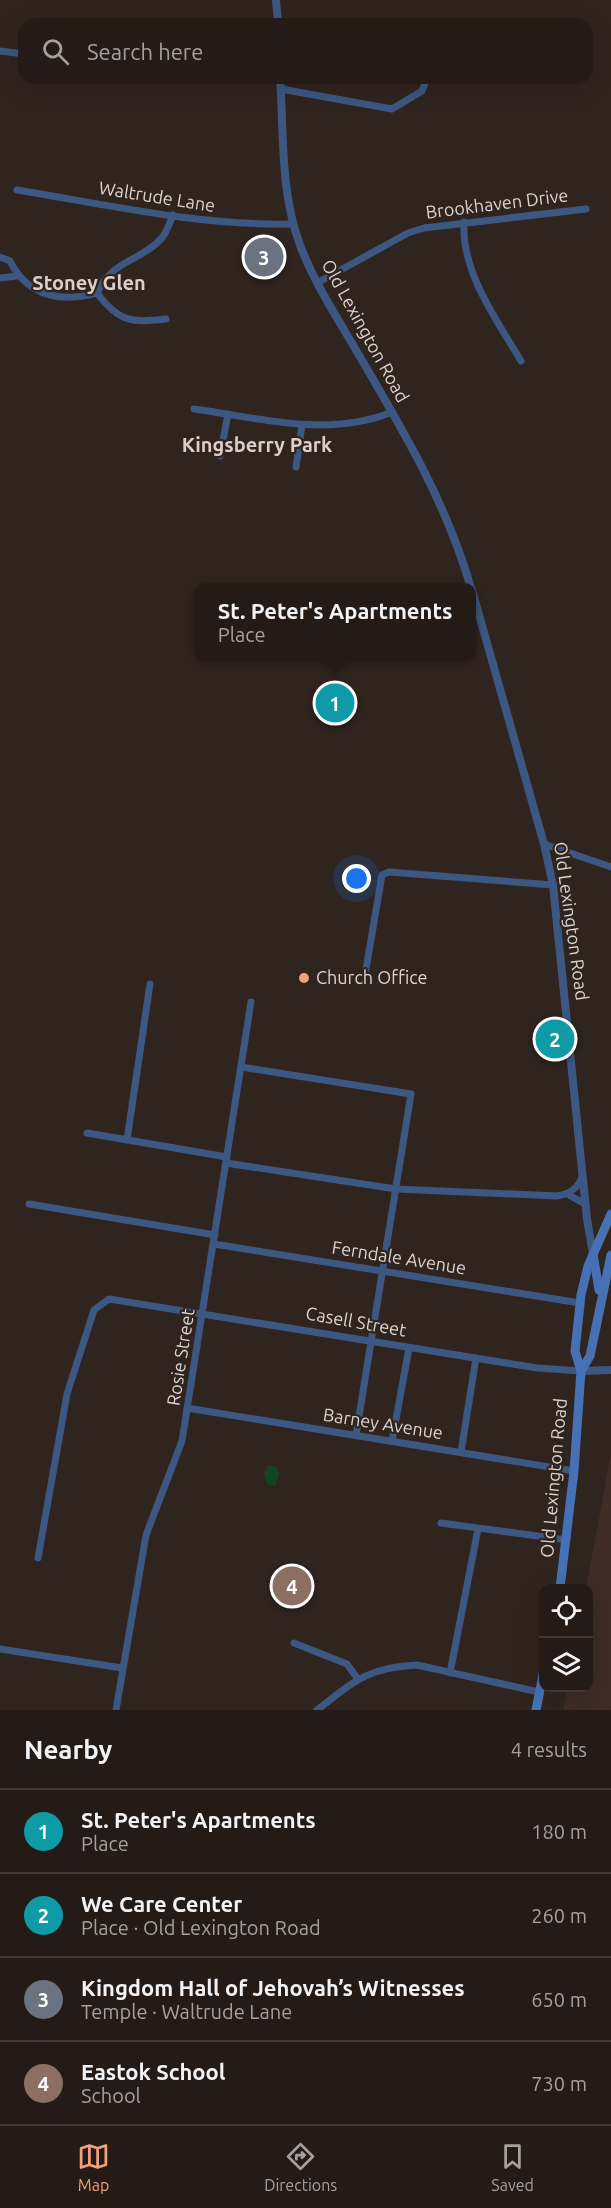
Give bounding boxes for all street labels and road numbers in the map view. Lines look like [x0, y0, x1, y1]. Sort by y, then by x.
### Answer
street label: Waltrude Lane [97, 177, 217, 215]
street label: Brookhaven Drive [424, 184, 569, 222]
street label: Old Lexington Road [318, 256, 413, 405]
street label: Old Lexington Road [551, 840, 593, 1001]
street label: Ferndale Avenue [331, 1237, 468, 1278]
street label: Casell Street [304, 1302, 408, 1340]
street label: Rosie Street [162, 1307, 198, 1407]
street label: Old Lexington Road [536, 1397, 570, 1558]
street label: Barney Avenue [322, 1404, 445, 1442]

